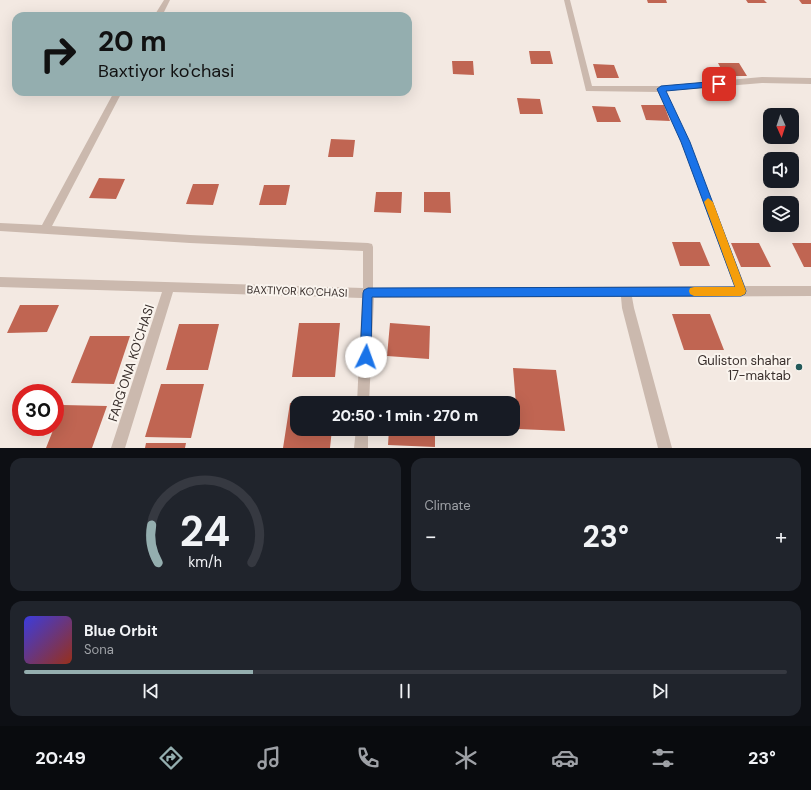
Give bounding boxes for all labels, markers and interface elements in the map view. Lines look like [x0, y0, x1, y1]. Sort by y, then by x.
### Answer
text: 20 m [98, 23, 167, 60]
icon: right [32, 28, 84, 80]
text: Baxtiyor ko'chasi [98, 59, 234, 83]
pin [702, 67, 736, 101]
icon: arrive [708, 73, 730, 95]
north arrow [763, 108, 799, 144]
map controls [763, 108, 799, 232]
button: sound [763, 152, 799, 188]
button: layers [763, 196, 799, 232]
street label: BAXTIYOR KO'CHASI [246, 282, 348, 300]
street label: FARG'ONA KO'CHASI [104, 302, 158, 424]
position arrow [345, 336, 387, 378]
place label: Guliston shahar 17-maktab [697, 352, 791, 384]
marker: Guliston shahar 17-maktab [794, 362, 804, 372]
speed limit sign: 30 [12, 384, 64, 436]
text: 20:50 · 1 min · 270 m [332, 406, 478, 426]
text: Climate [425, 497, 471, 514]
text: 24 [180, 504, 231, 558]
text: 23° [583, 517, 629, 556]
text: − [425, 522, 437, 551]
text: + [775, 522, 787, 551]
text: km/h [188, 552, 222, 570]
text: Blue Orbit [84, 621, 158, 641]
text: Sona [84, 641, 114, 658]
icon: previous [140, 680, 162, 702]
icon: pause [394, 680, 416, 702]
icon: next [649, 680, 671, 702]
icon: directions [157, 744, 185, 772]
icon: music [255, 744, 283, 772]
icon: phone [354, 744, 382, 772]
icon: climate [452, 744, 480, 772]
icon: car [551, 744, 579, 772]
icon: filters [649, 744, 677, 772]
text: 20:49 [35, 746, 86, 770]
text: 23° [748, 746, 776, 770]

